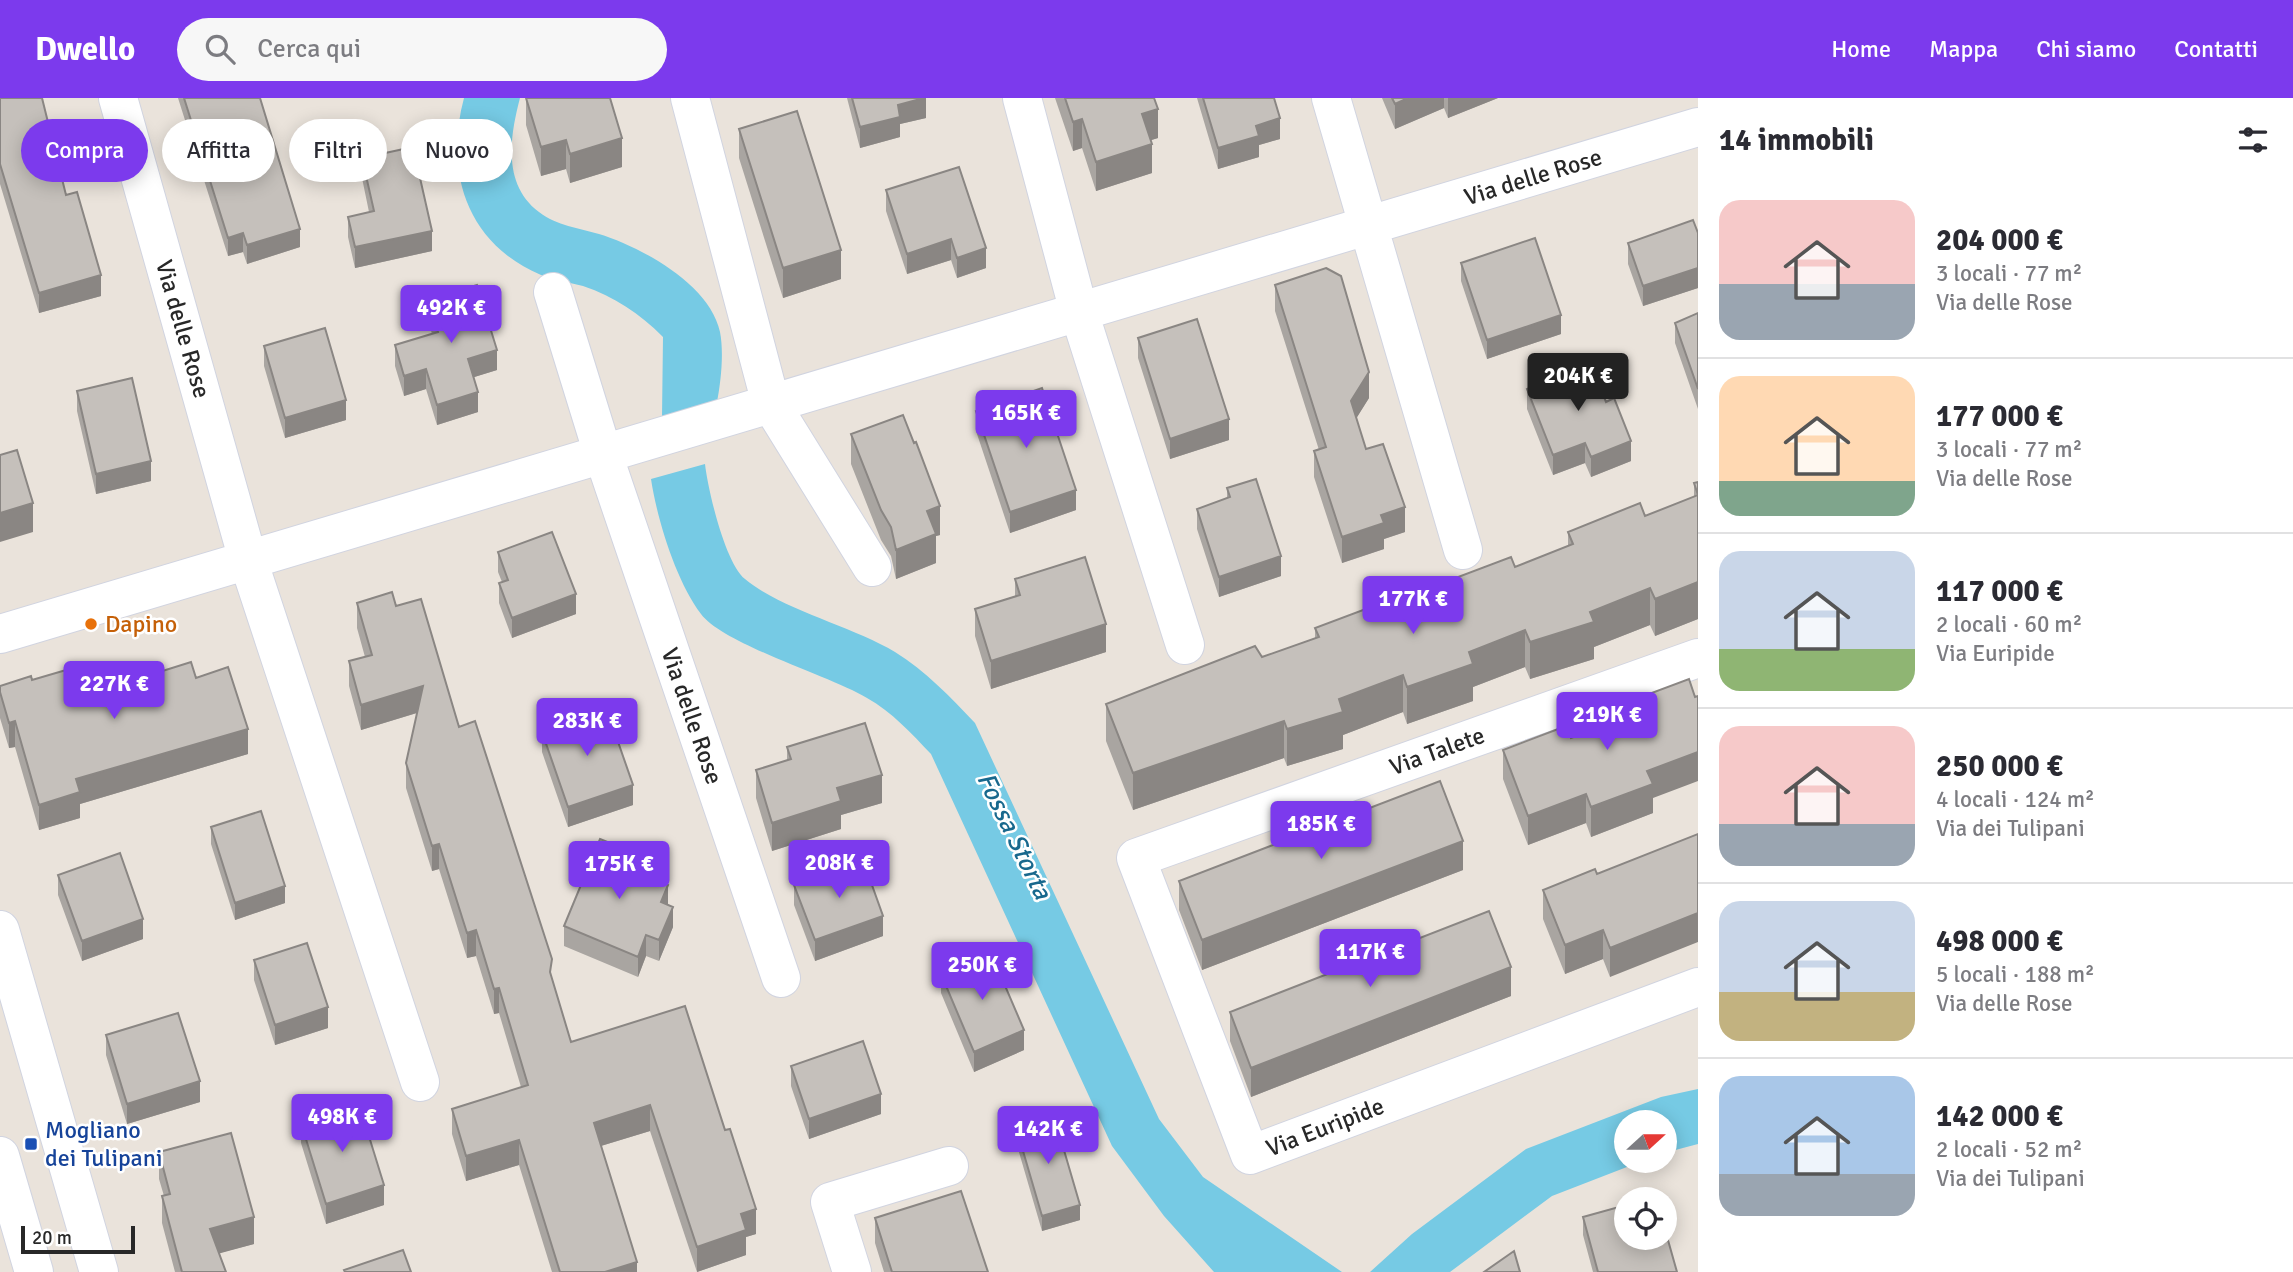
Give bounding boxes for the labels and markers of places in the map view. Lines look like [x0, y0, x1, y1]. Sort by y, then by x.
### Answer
pin: 492K € [394, 286, 508, 345]
pin: 204K € [1521, 354, 1635, 413]
pin: 165K € [969, 390, 1083, 450]
pin: 177K € [1356, 576, 1470, 636]
place label: Dapino [105, 609, 177, 639]
marker: Dapino [83, 616, 99, 632]
pin: 227K € [57, 662, 171, 721]
pin: 219K € [1550, 692, 1664, 752]
pin: 283K € [530, 698, 644, 758]
pin: 185K € [1264, 802, 1378, 861]
pin: 208K € [782, 840, 896, 900]
pin: 175K € [562, 842, 676, 901]
pin: 117K € [1313, 930, 1427, 989]
pin: 250K € [925, 942, 1039, 1002]
pin: 498K € [285, 1094, 399, 1154]
pin: 142K € [991, 1107, 1105, 1166]
place label: Mogliano dei Tulipani [45, 1115, 162, 1173]
marker: Mogliano dei Tulipani [23, 1136, 39, 1152]

